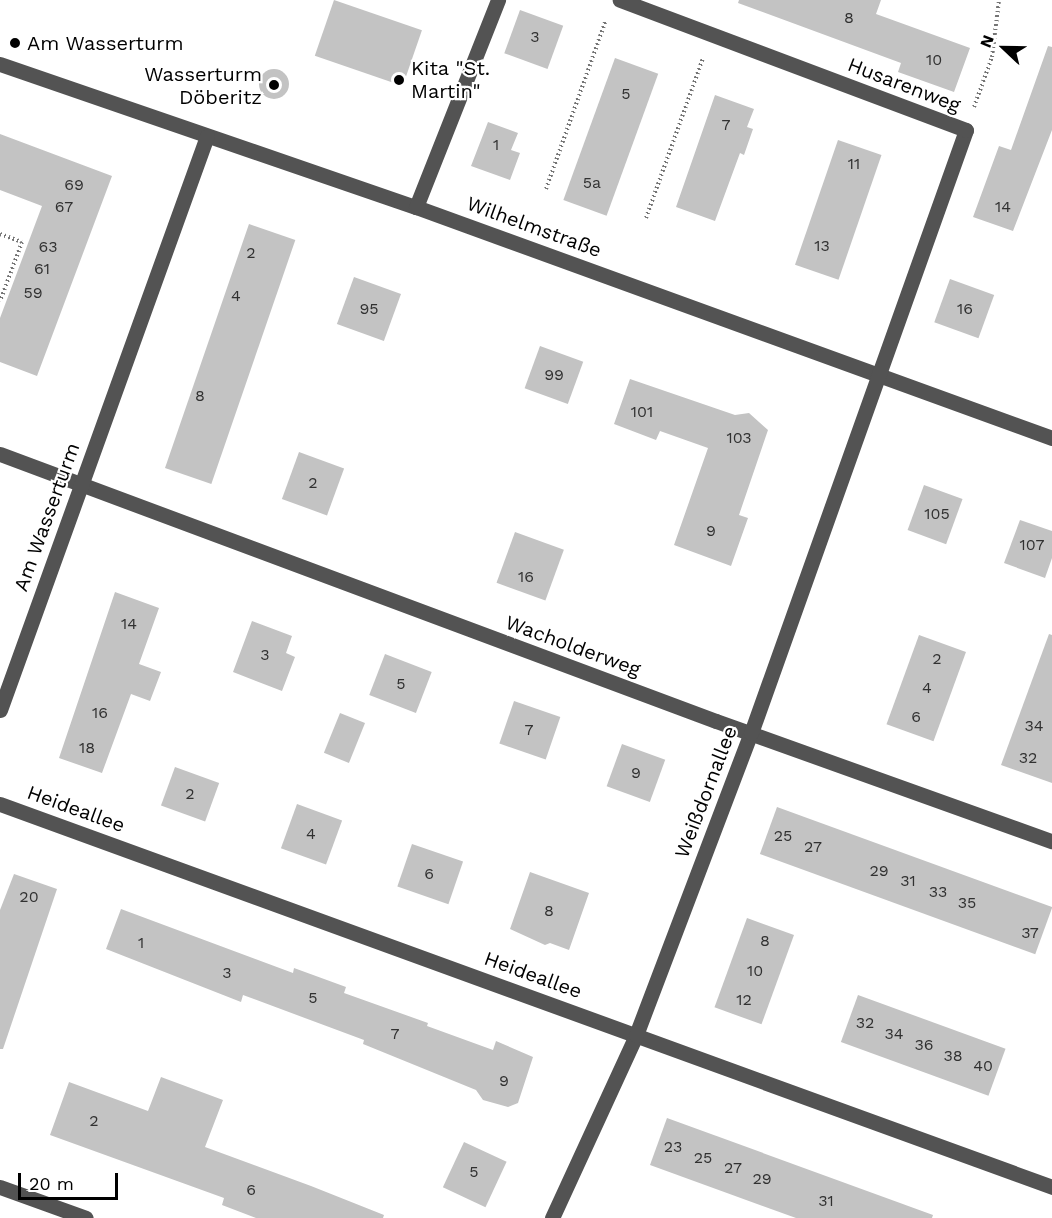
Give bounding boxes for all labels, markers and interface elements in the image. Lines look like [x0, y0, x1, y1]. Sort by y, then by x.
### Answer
house number: 8 [844, 8, 854, 28]
north arrow [974, 18, 1034, 78]
house number: 3 [530, 27, 540, 47]
place label: Am Wasserturm [27, 31, 184, 55]
text: N [976, 32, 998, 50]
marker: Am Wasserturm [8, 36, 22, 50]
house number: 10 [926, 50, 942, 70]
street label: Husarenweg [844, 52, 964, 118]
place label: Kita "St. Martin" [411, 56, 491, 103]
place label: Wasserturm Döberitz [144, 62, 262, 109]
marker: Kita "St. Martin" [392, 73, 406, 87]
marker: Wasserturm Döberitz [267, 78, 281, 92]
house number: 5 [621, 84, 631, 104]
house number: 7 [722, 115, 730, 135]
house number: 1 [493, 135, 499, 155]
house number: 11 [848, 154, 860, 174]
house number: 5a [583, 173, 601, 193]
house number: 69 [64, 175, 84, 195]
street label: Wilhelmstraße [463, 191, 605, 263]
house number: 67 [55, 197, 73, 217]
house number: 14 [995, 197, 1011, 217]
house number: 13 [814, 236, 830, 256]
house number: 63 [38, 237, 58, 257]
house number: 2 [246, 243, 256, 263]
house number: 61 [34, 259, 50, 279]
house number: 59 [23, 283, 43, 303]
house number: 4 [231, 286, 241, 306]
house number: 95 [359, 299, 379, 319]
house number: 16 [957, 299, 973, 319]
house number: 99 [544, 365, 564, 385]
house number: 8 [195, 386, 205, 406]
house number: 101 [631, 402, 653, 422]
house number: 103 [726, 428, 752, 448]
street label: Am Wasserturm [9, 439, 85, 595]
house number: 2 [308, 473, 318, 493]
house number: 105 [924, 504, 950, 524]
house number: 9 [706, 521, 716, 541]
house number: 107 [1020, 535, 1044, 555]
house number: 16 [518, 567, 534, 587]
street label: Wacholderweg [502, 610, 644, 682]
house number: 14 [121, 614, 137, 634]
house number: 3 [260, 645, 270, 665]
house number: 2 [932, 649, 942, 669]
house number: 5 [396, 674, 406, 694]
house number: 4 [922, 678, 932, 698]
house number: 16 [92, 703, 108, 723]
house number: 6 [911, 707, 921, 727]
house number: 34 [1024, 716, 1044, 736]
house number: 7 [525, 720, 533, 740]
street label: Weißdornallee [670, 723, 742, 861]
house number: 18 [79, 738, 95, 758]
house number: 32 [1019, 748, 1037, 768]
house number: 9 [631, 763, 641, 783]
street label: Heideallee [24, 780, 128, 838]
house number: 2 [185, 784, 195, 804]
house number: 4 [306, 824, 316, 844]
house number: 25 [774, 826, 792, 846]
house number: 27 [804, 837, 822, 857]
house number: 29 [869, 861, 889, 881]
house number: 6 [424, 864, 434, 884]
house number: 31 [900, 871, 916, 891]
house number: 33 [929, 882, 947, 902]
house number: 20 [19, 887, 39, 907]
house number: 35 [958, 893, 976, 913]
house number: 8 [544, 901, 554, 921]
house number: 37 [1021, 923, 1039, 943]
house number: 8 [760, 931, 770, 951]
house number: 1 [138, 933, 144, 953]
street label: Heideallee [481, 946, 585, 1004]
house number: 10 [747, 961, 763, 981]
house number: 3 [222, 963, 232, 983]
house number: 5 [308, 988, 318, 1008]
house number: 12 [736, 990, 752, 1010]
house number: 32 [856, 1013, 874, 1033]
house number: 7 [391, 1024, 399, 1044]
house number: 34 [884, 1024, 904, 1044]
house number: 36 [914, 1035, 934, 1055]
house number: 38 [943, 1046, 963, 1066]
house number: 40 [973, 1056, 993, 1076]
house number: 9 [499, 1071, 509, 1091]
house number: 2 [89, 1111, 99, 1131]
house number: 23 [664, 1137, 682, 1157]
house number: 25 [694, 1148, 712, 1168]
house number: 27 [724, 1158, 742, 1178]
scale bar [21, 1161, 122, 1199]
house number: 5 [469, 1162, 479, 1182]
house number: 29 [752, 1169, 772, 1189]
text: 20 m [29, 1173, 74, 1194]
house number: 6 [246, 1180, 256, 1200]
house number: 31 [818, 1191, 834, 1211]

